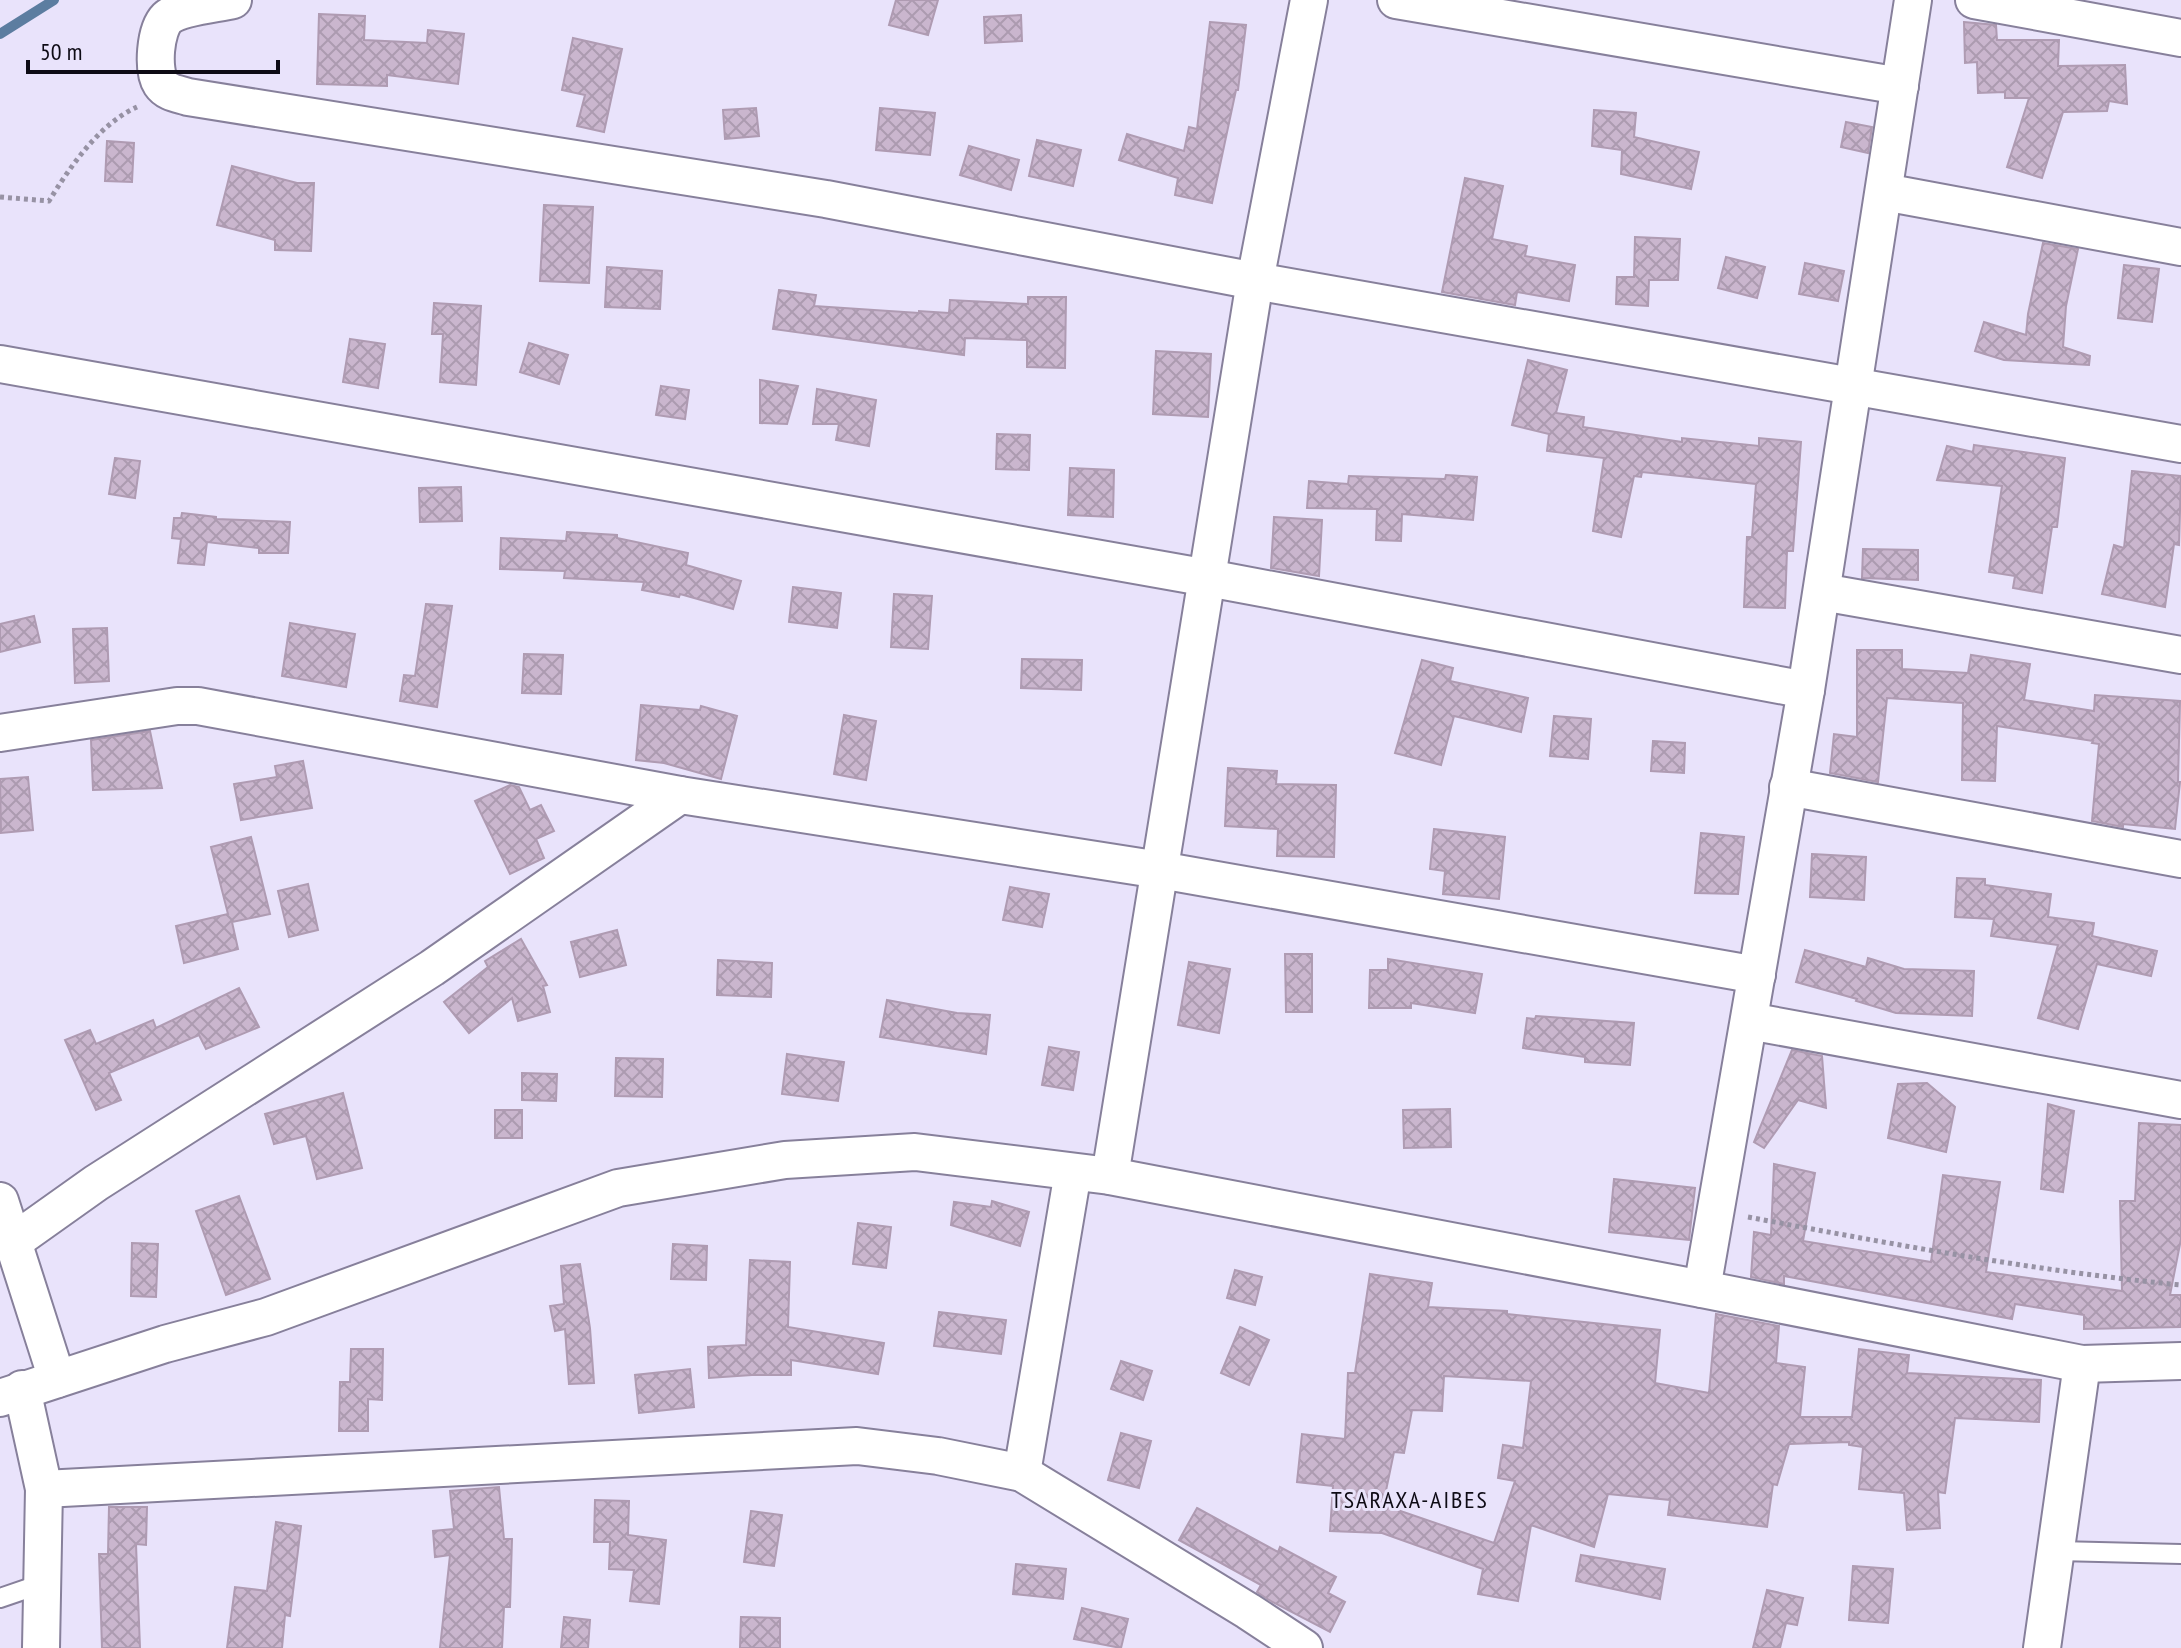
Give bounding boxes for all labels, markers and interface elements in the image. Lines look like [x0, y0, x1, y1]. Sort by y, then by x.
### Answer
scale bar [28, 24, 278, 74]
text: 50 m [40, 36, 82, 67]
district label: TSARAXA-AIBES [1331, 1484, 1489, 1515]

